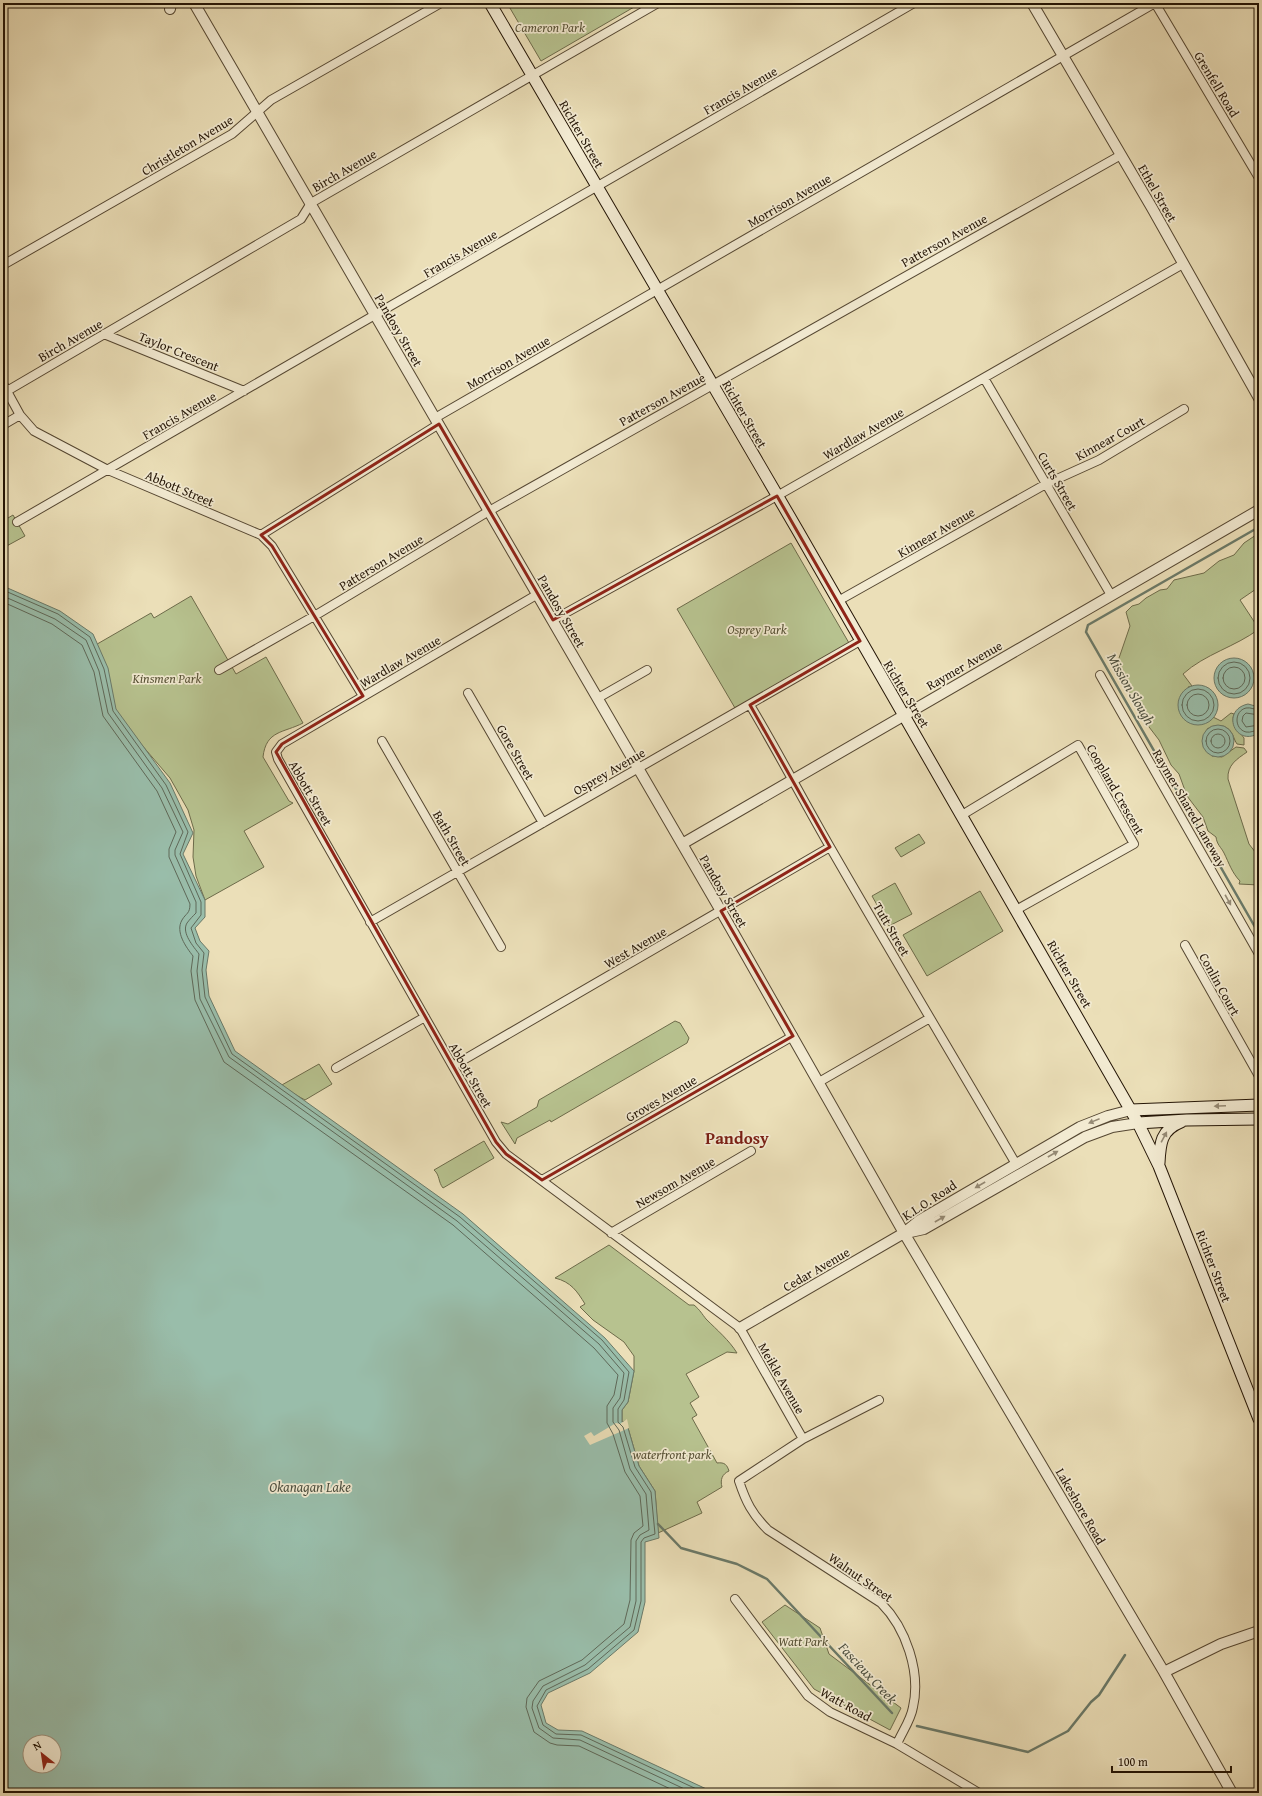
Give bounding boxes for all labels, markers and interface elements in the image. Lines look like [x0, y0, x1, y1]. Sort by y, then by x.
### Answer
park label: Cameron Park [515, 18, 585, 37]
street label: Grenfell Road [1189, 48, 1244, 121]
street label: Francis Avenue [700, 62, 781, 119]
street label: Richter Street [554, 97, 609, 172]
street label: Christleton Avenue [138, 110, 237, 180]
street label: Birch Avenue [308, 144, 380, 197]
street label: Ethel Street [1133, 161, 1182, 226]
street label: Morrison Avenue [744, 169, 835, 232]
street label: Patterson Avenue [898, 209, 991, 272]
street label: Francis Avenue [420, 225, 501, 282]
street label: Pandosy Street [370, 290, 427, 371]
street label: Birch Avenue [34, 314, 106, 367]
street label: Taylor Crescent [136, 327, 222, 376]
street label: Morrison Avenue [463, 331, 554, 394]
street label: Patterson Avenue [616, 368, 709, 431]
street label: Richter Street [717, 377, 772, 452]
street label: Francis Avenue [139, 387, 220, 444]
street label: Wardlaw Avenue [819, 403, 907, 464]
street label: Kinnear Court [1072, 411, 1149, 465]
street label: Curts Street [1033, 448, 1082, 514]
street label: Abbott Street [143, 465, 217, 512]
street label: Kinnear Avenue [894, 503, 978, 562]
street label: Patterson Avenue [335, 530, 427, 595]
street label: Pandosy Street [533, 571, 590, 652]
park label: Osprey Park [727, 620, 787, 639]
street label: Wardlaw Avenue [356, 631, 444, 692]
street label: Raymer Avenue [923, 636, 1006, 695]
water label: Mission Slough [1102, 649, 1160, 729]
street label: Richter Street [879, 657, 934, 732]
park label: Kinsmen Park [132, 669, 201, 688]
street label: Gore Street [492, 721, 539, 784]
street label: Coopland Crescent [1082, 741, 1149, 838]
street label: Osprey Avenue [570, 743, 649, 800]
street label: Raymer Shared Laneway [1148, 746, 1231, 871]
street label: Abbott Street [284, 757, 337, 830]
street label: Bath Street [428, 807, 475, 870]
street label: Pandosy Street [695, 851, 752, 932]
one-way arrow [1225, 894, 1232, 906]
street label: Tutt Street [869, 899, 915, 960]
street label: West Avenue [601, 922, 670, 973]
street label: Richter Street [1042, 937, 1097, 1012]
street label: Conlin Court [1194, 949, 1245, 1019]
street label: Abbott Street [444, 1039, 497, 1112]
street label: Groves Avenue [622, 1070, 700, 1127]
one-way arrow [1214, 1103, 1226, 1110]
one-way arrow [1087, 1119, 1099, 1125]
district label: Pandosy [705, 1125, 769, 1150]
one-way arrow [1161, 1131, 1168, 1143]
one-way arrow [1047, 1151, 1059, 1158]
street label: Newsom Avenue [632, 1152, 719, 1213]
street label: K.L.O. Road [898, 1176, 960, 1225]
one-way arrow [974, 1181, 986, 1188]
one-way arrow [934, 1216, 946, 1223]
street label: Richter Street [1191, 1227, 1236, 1305]
street label: Cedar Avenue [779, 1243, 853, 1296]
street label: Meikle Avenue [753, 1339, 810, 1417]
park label: waterfront park [633, 1445, 712, 1464]
street label: Lakeshore Road [1051, 1465, 1110, 1548]
water label: Okanagan Lake [269, 1477, 351, 1497]
street label: Walnut Street [825, 1548, 897, 1607]
park label: Watt Park [778, 1632, 828, 1651]
water label: Fascieux Creek [833, 1637, 902, 1709]
street label: Watt Road [817, 1683, 875, 1726]
north arrow [22, 1734, 62, 1774]
text: N [30, 1736, 45, 1754]
scale bar [1112, 1748, 1231, 1774]
text: 100 m [1118, 1753, 1148, 1770]

